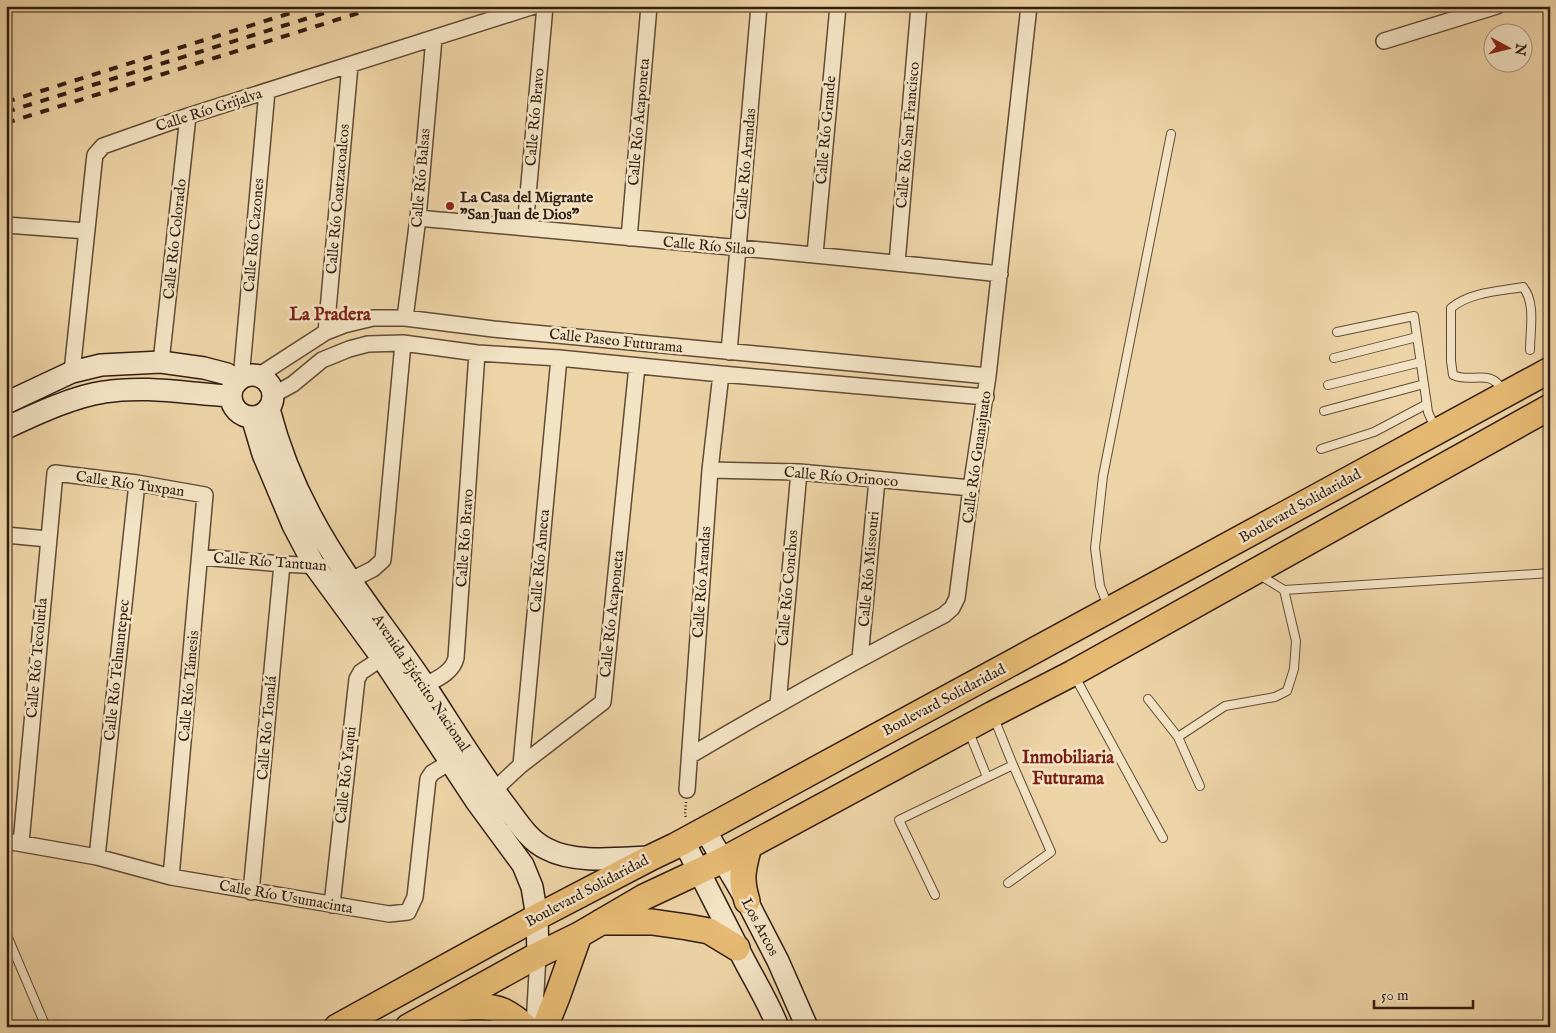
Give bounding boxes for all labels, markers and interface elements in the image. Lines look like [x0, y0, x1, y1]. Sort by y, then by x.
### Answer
north arrow [1484, 22, 1534, 72]
text: N [1510, 41, 1530, 57]
street label: Calle Río Acaponeta [624, 57, 654, 187]
street label: Calle Río San Francisco [892, 61, 924, 209]
street label: Calle Río Bravo [521, 67, 549, 167]
street label: Calle Río Grande [812, 75, 840, 185]
street label: Calle Río Grijalva [153, 84, 265, 136]
street label: Calle Río Arandas [732, 107, 760, 221]
street label: Calle Río Coatzacoalcos [322, 123, 354, 275]
street label: Calle Río Balsas [407, 128, 435, 228]
street label: Calle Río Cazones [240, 177, 268, 293]
street label: Calle Río Colorado [159, 178, 191, 300]
place label: La Casa del Migrante "San Juan de Dios" [460, 188, 593, 224]
marker: La Casa del Migrante "San Juan de Dios" [444, 200, 456, 212]
street label: Calle Río Silao [662, 233, 756, 259]
district label: La Pradera [289, 304, 372, 327]
street label: Calle Paseo Futurama [548, 325, 684, 358]
street label: Calle Río Guanajuato [958, 389, 996, 525]
street label: Calle Río Orinoco [783, 463, 899, 491]
street label: Boulevard Solidaridad [1236, 464, 1365, 547]
street label: Calle Río Tuxpan [74, 467, 186, 501]
street label: Calle Río Bravo [452, 488, 478, 588]
street label: Calle Río Ameca [526, 508, 554, 613]
street label: Calle Río Missouri [854, 510, 884, 628]
street label: Calle Río Arandas [689, 525, 715, 639]
street label: Calle Río Conchos [773, 529, 803, 647]
street label: Calle Río Tantuan [213, 549, 327, 575]
street label: Calle Río Acaponeta [596, 549, 628, 679]
street label: Calle Río Tecolutla [22, 597, 52, 719]
street label: Calle Río Tehuantepec [100, 598, 134, 742]
street label: Avenida Ejército Nacional [367, 610, 475, 756]
street label: Calle Río Támesis [175, 630, 203, 742]
street label: Boulevard Solidaridad [879, 659, 1010, 740]
street label: Calle Río Tonalá [253, 674, 281, 781]
street label: Calle Río Yaqui [331, 725, 361, 825]
district label: Inmobiliaria Futurama [1022, 747, 1115, 791]
street label: Boulevard Solidaridad [522, 850, 653, 931]
street label: Calle Río Usumacinta [218, 876, 355, 918]
street label: Los Arcos [737, 895, 783, 959]
scale bar [1374, 978, 1472, 1010]
text: 50 m [1381, 986, 1409, 1005]

